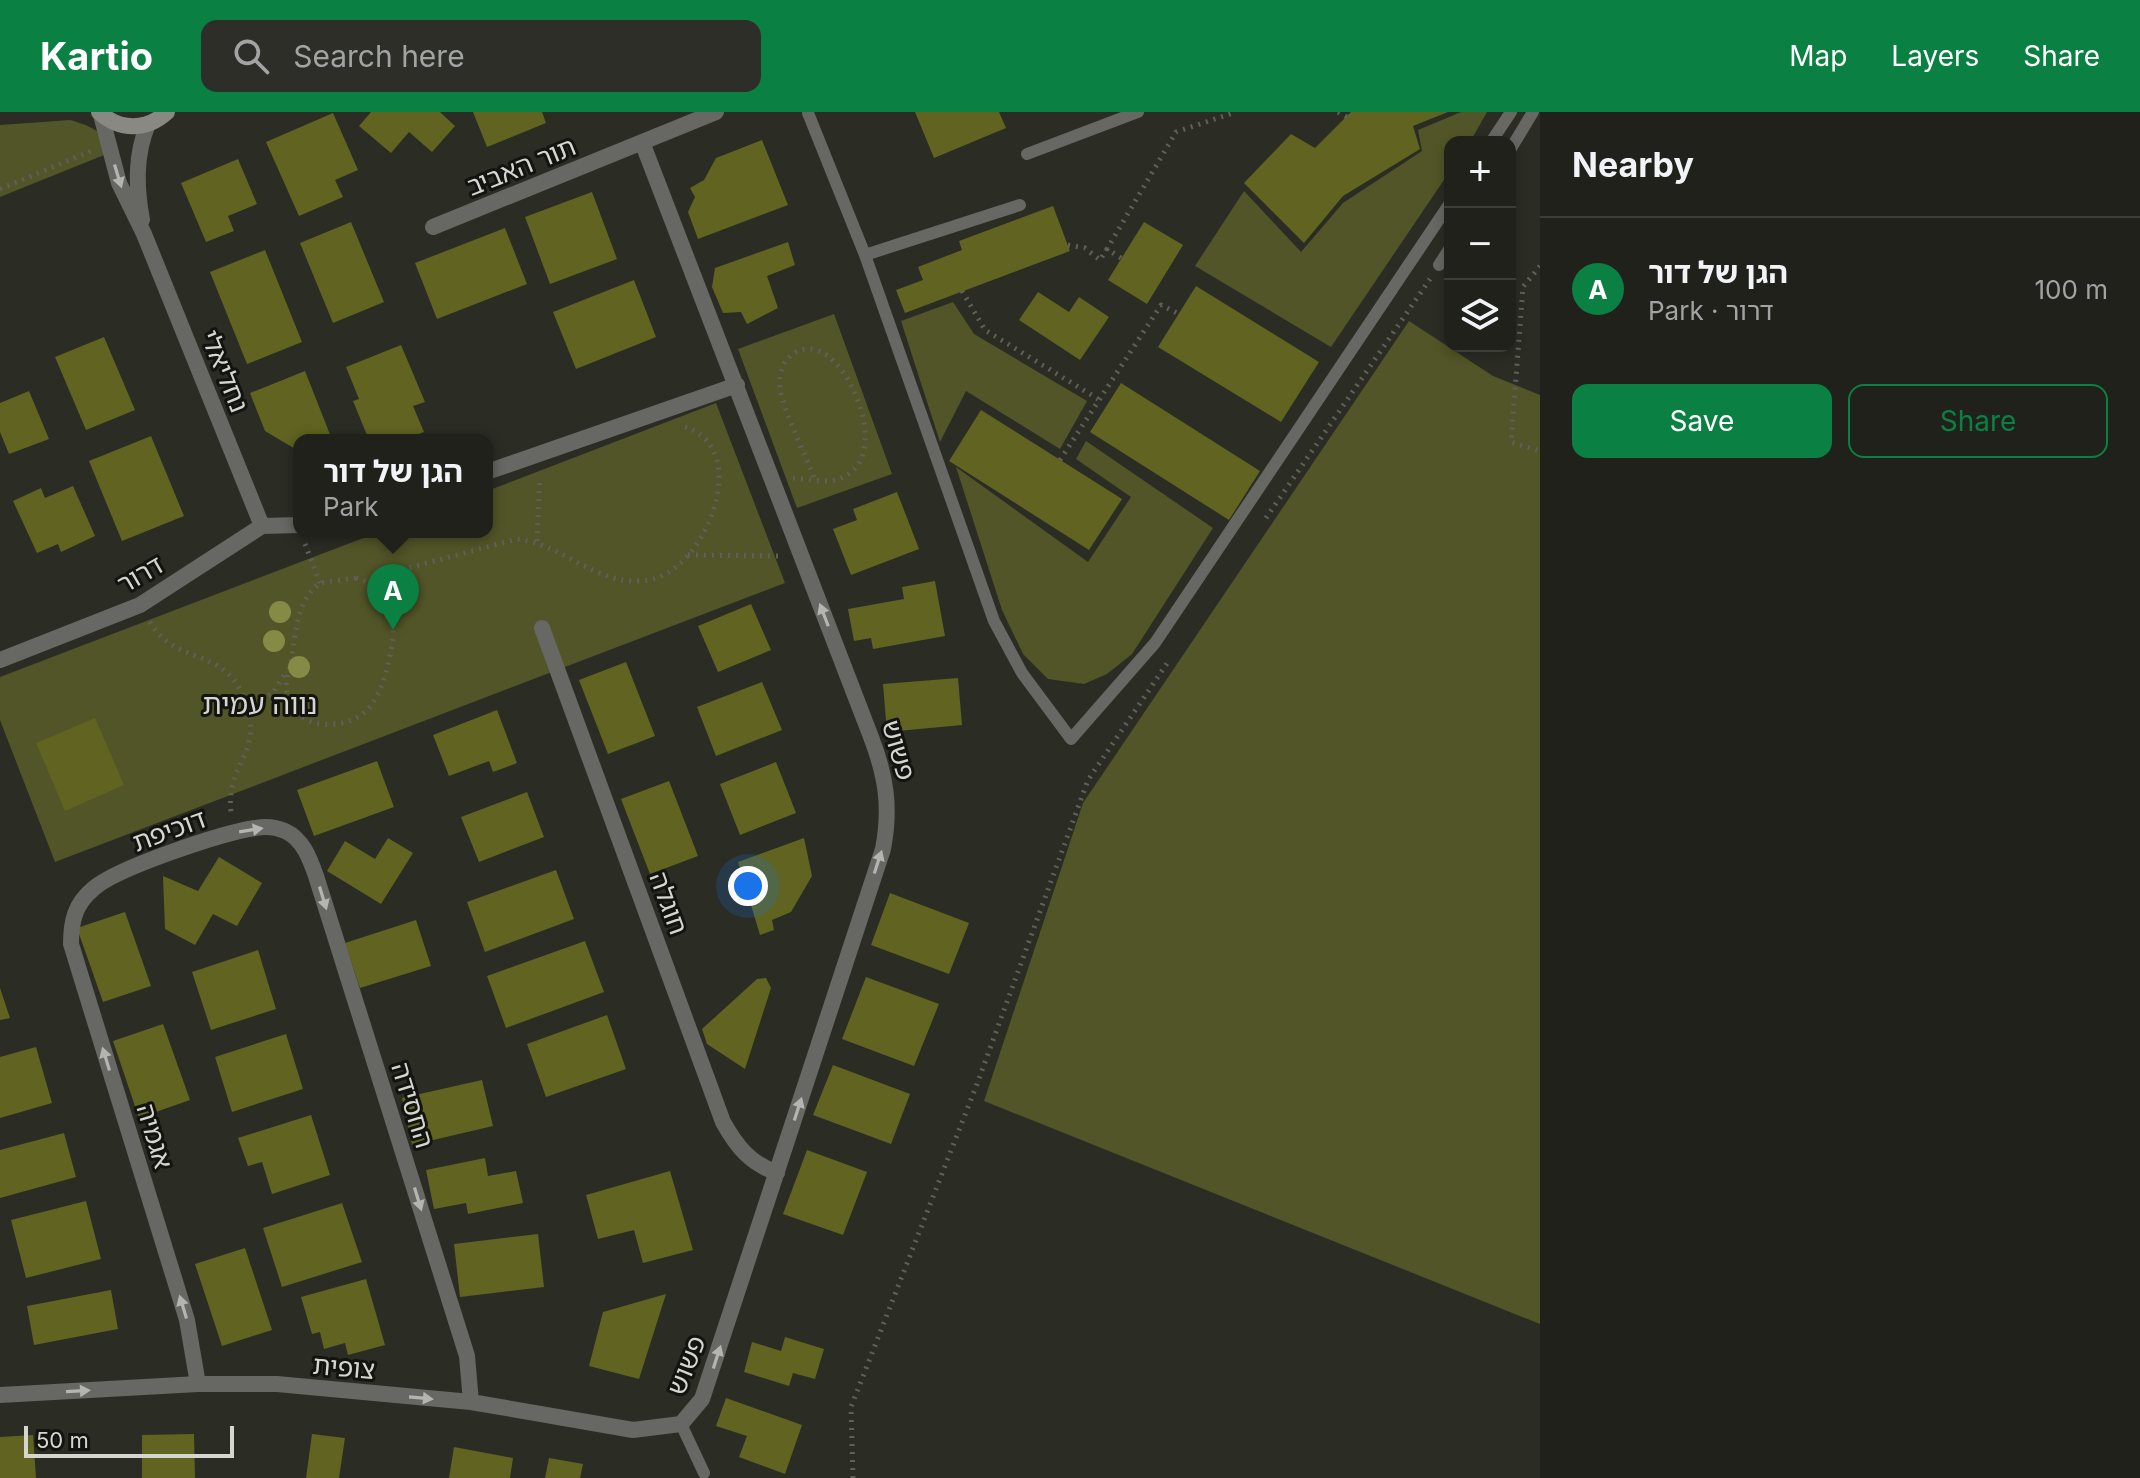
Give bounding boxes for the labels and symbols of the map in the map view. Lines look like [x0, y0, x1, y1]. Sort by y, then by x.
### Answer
street label: תור האביב [462, 130, 580, 202]
one-way arrow [112, 164, 125, 188]
street label: נחליאלי [195, 325, 255, 417]
street label: דרור [112, 549, 168, 599]
pin: A [367, 564, 419, 630]
one-way arrow [817, 603, 830, 627]
district label: נווה עמית [203, 687, 317, 721]
street label: פשוש [876, 716, 922, 784]
street label: דוכיפת [128, 802, 210, 858]
one-way arrow [238, 823, 263, 836]
one-way arrow [873, 850, 885, 874]
your location [728, 866, 768, 906]
street label: חוגלה [643, 868, 695, 938]
one-way arrow [317, 886, 330, 910]
one-way arrow [99, 1047, 112, 1071]
street label: החסידה [385, 1058, 441, 1152]
one-way arrow [792, 1097, 804, 1121]
street label: אגמיה [131, 1100, 179, 1172]
one-way arrow [412, 1188, 424, 1212]
one-way arrow [176, 1295, 189, 1319]
street label: פשוש [660, 1331, 712, 1399]
one-way arrow [711, 1344, 724, 1368]
street label: צופית [312, 1349, 376, 1385]
one-way arrow [66, 1384, 91, 1397]
one-way arrow [409, 1392, 434, 1405]
scale bar [24, 1422, 234, 1458]

